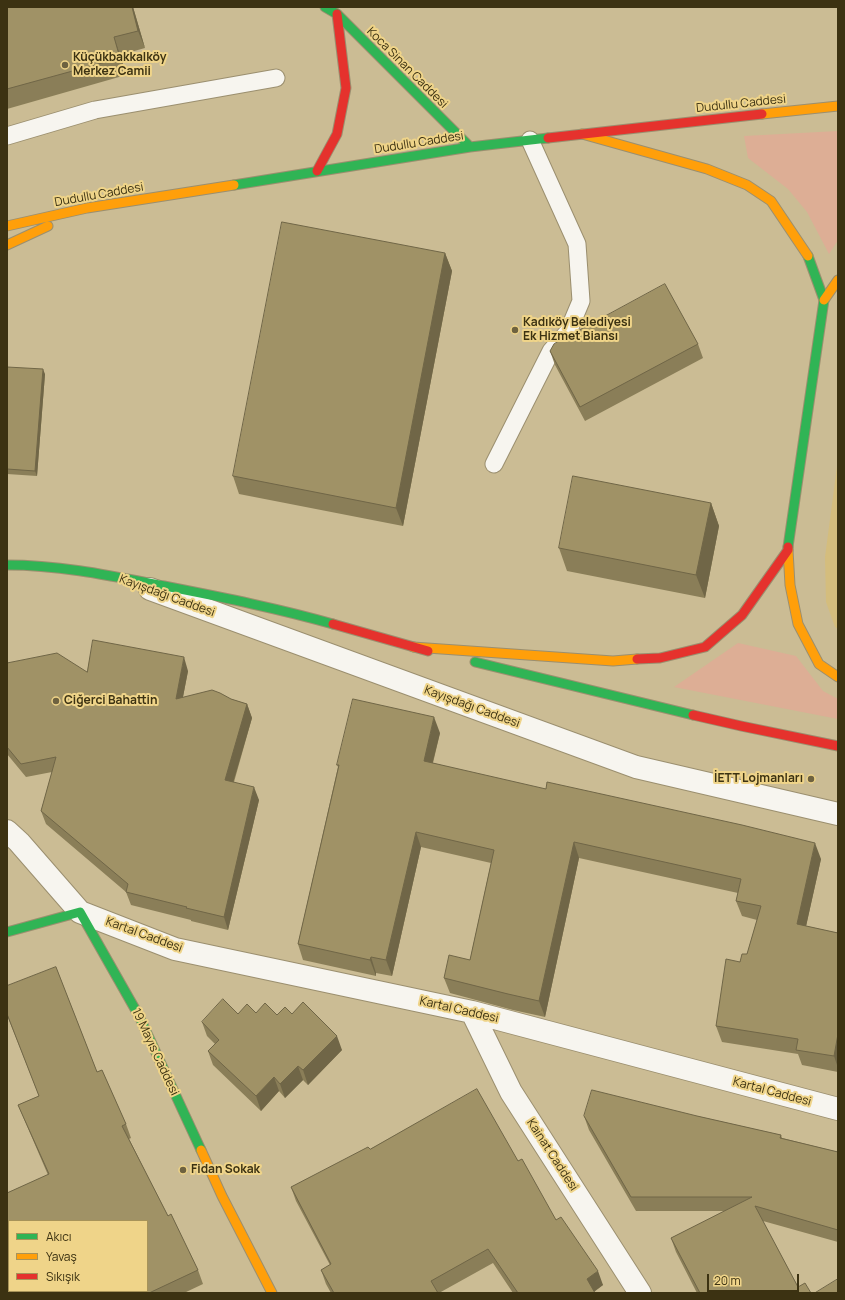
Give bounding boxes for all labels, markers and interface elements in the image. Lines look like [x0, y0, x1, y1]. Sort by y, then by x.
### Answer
street label: Koca Sinan Caddesi [364, 25, 450, 111]
place label: Küçükbakkalköy Merkez Camii [73, 51, 166, 79]
marker: Küçükbakkalköy Merkez Camii [60, 60, 70, 70]
street label: Dudullu Caddesi [695, 92, 787, 116]
street label: Dudullu Caddesi [373, 129, 465, 157]
street label: Dudullu Caddesi [53, 180, 145, 210]
place label: Kadıköy Belediyesi Ek Hizmet Biansı [523, 316, 631, 344]
marker: Kadıköy Belediyesi Ek Hizmet Biansı [510, 325, 520, 335]
street label: Kayışdağı Caddesi [117, 572, 217, 620]
street label: Kayışdağı Caddesi [422, 683, 522, 731]
place label: Ciğerci Bahattin [64, 694, 157, 708]
marker: Ciğerci Bahattin [51, 696, 61, 706]
place label: İETT Lojmanları [714, 772, 803, 786]
marker: İETT Lojmanları [806, 774, 816, 784]
street label: Kartal Caddesi [104, 914, 184, 956]
street label: Kartal Caddesi [418, 994, 500, 1026]
street label: 19 Mayıs Caddesi [129, 1006, 181, 1098]
street label: Kartal Caddesi [731, 1075, 813, 1109]
street label: Kainat Caddesi [523, 1116, 581, 1194]
place label: Fidan Sokak [191, 1163, 260, 1177]
marker: Fidan Sokak [178, 1165, 188, 1175]
legend [8, 1220, 148, 1292]
text: Akıcı [46, 1228, 72, 1245]
text: Yavaş [46, 1248, 77, 1265]
scale bar [709, 1266, 801, 1292]
text: Sıkışık [46, 1268, 80, 1285]
text: 20 m [714, 1272, 741, 1289]

